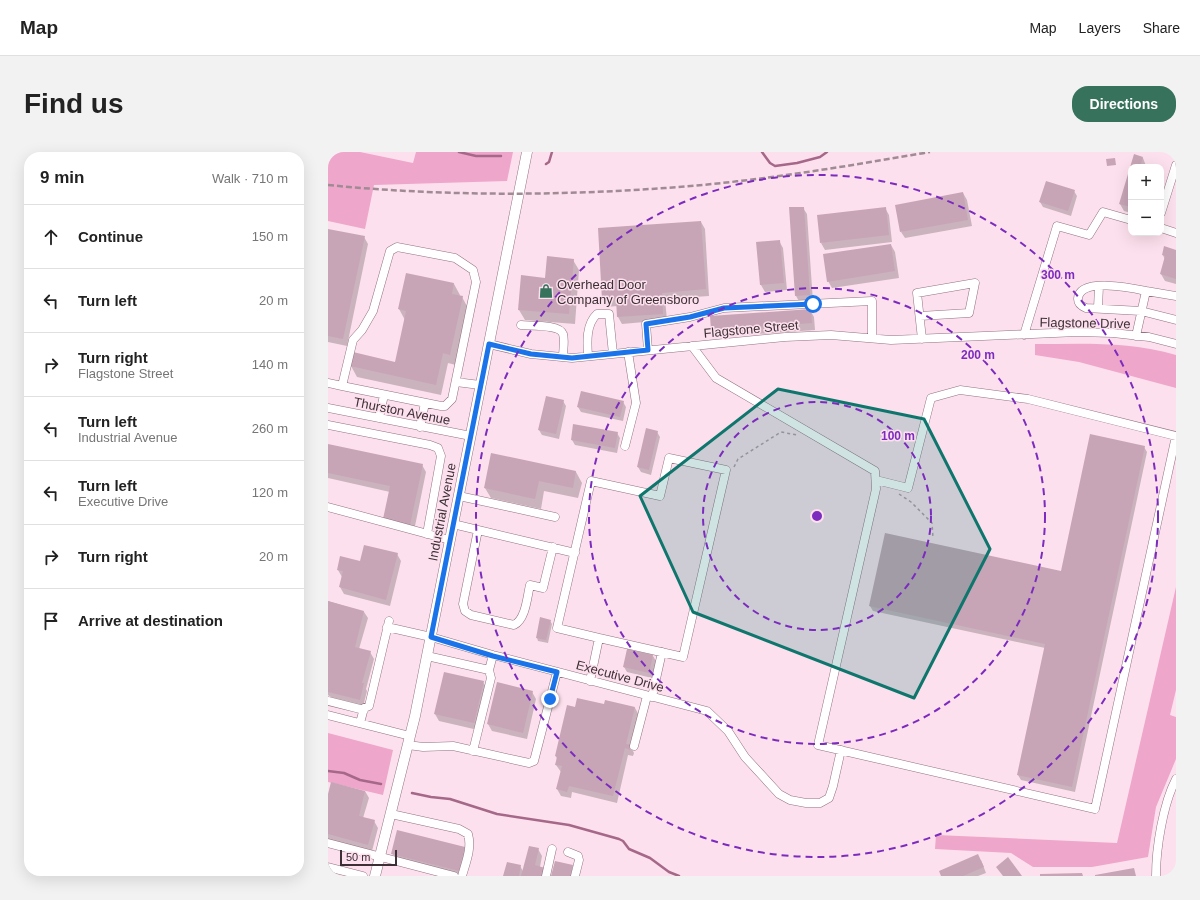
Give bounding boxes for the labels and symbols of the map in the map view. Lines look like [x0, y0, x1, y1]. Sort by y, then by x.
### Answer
text: 300 m [1041, 268, 1075, 282]
place label: Overhead Door Company of Greensboro [557, 277, 699, 307]
shop icon: Overhead Door Company of Greensboro [538, 283, 554, 299]
route start [804, 295, 822, 313]
street label: Flagstone Drive [1039, 315, 1131, 331]
street label: Flagstone Street [703, 317, 800, 341]
text: 200 m [961, 348, 995, 362]
street label: Thurston Avenue [352, 394, 452, 428]
text: 100 m [881, 429, 915, 443]
street label: Industrial Avenue [425, 462, 459, 562]
centre of rings [810, 509, 824, 523]
street label: Executive Drive [574, 657, 666, 695]
route end [541, 690, 559, 708]
scale bar [340, 848, 397, 867]

